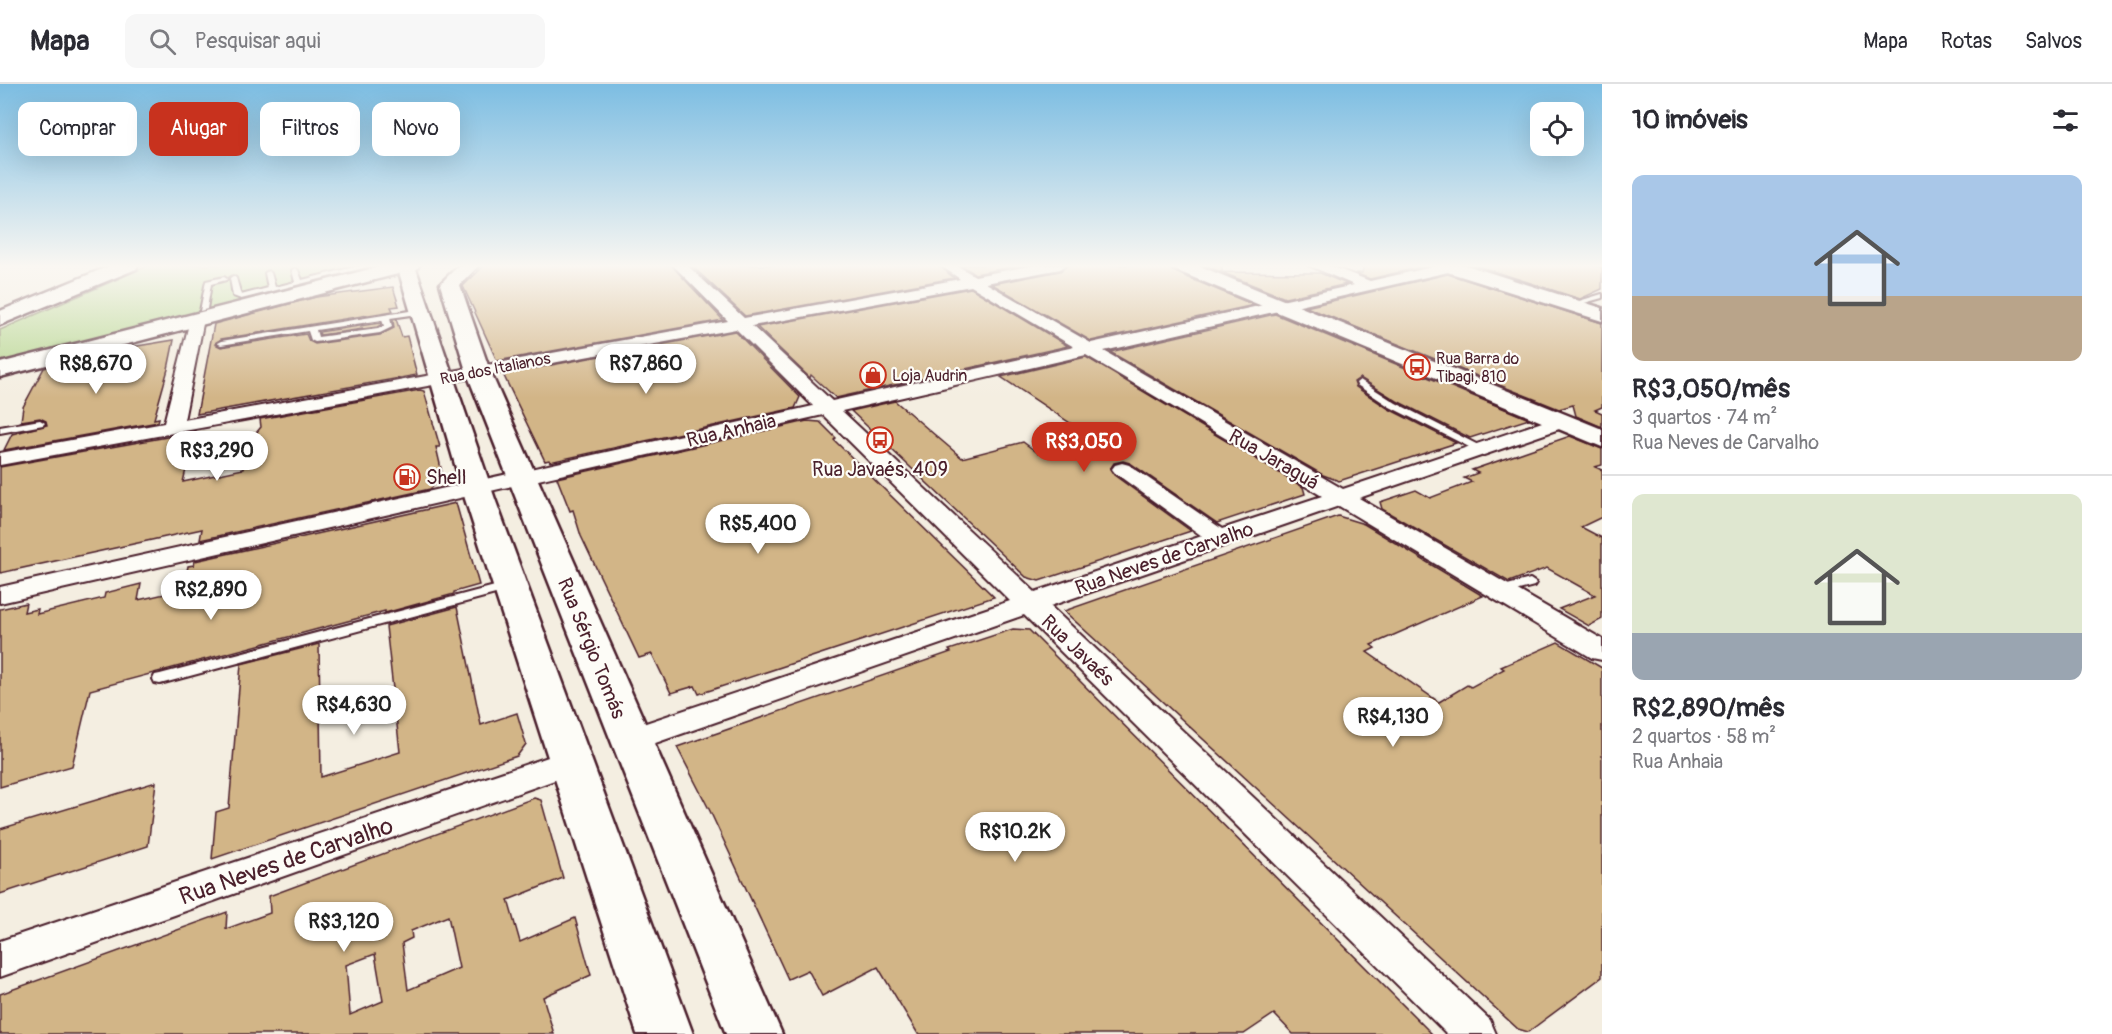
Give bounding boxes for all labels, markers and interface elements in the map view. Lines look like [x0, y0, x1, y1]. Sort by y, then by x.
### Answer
search box [125, 14, 545, 68]
text: Mapa [30, 24, 89, 59]
icon: search [146, 25, 179, 58]
text: Pesquisar aqui [194, 27, 321, 55]
text: Mapa [1863, 28, 1908, 55]
text: Rotas [1941, 28, 1992, 55]
text: Salvos [2025, 28, 2082, 55]
chip: Comprar [18, 102, 137, 156]
chip: Alugar [149, 102, 248, 156]
chip: Filtros [260, 102, 360, 156]
chip: Novo [372, 102, 460, 156]
map controls [1530, 102, 1584, 156]
button: locate [1530, 102, 1584, 156]
text: 10 imóveis [1632, 104, 1748, 136]
icon: filters [2049, 104, 2082, 137]
icon: home [1803, 214, 1911, 322]
pin: R$8,670 [41, 344, 151, 395]
pin: R$7,860 [591, 344, 701, 395]
street label: Rua dos Italianos [438, 348, 552, 389]
place label: Rua Barra do Tibagi, 810 [1436, 349, 1520, 387]
text: R$8,670 [59, 351, 133, 376]
text: R$7,860 [609, 351, 683, 376]
bus stop icon: Rua Barra do Tibagi, 810 [1402, 352, 1432, 382]
shop icon: Loja Audrin [858, 360, 888, 390]
place label: Loja Audrin [892, 366, 967, 386]
text: R$3,050/mês [1632, 373, 1790, 405]
text: 3 quartos · 74 m² [1632, 405, 1777, 430]
street label: Rua Anhaia [684, 408, 778, 453]
pin: R$3,050 [1029, 422, 1139, 473]
street label: Rua Jaraguá [1224, 424, 1323, 495]
bus stop icon: Rua Javaés, 409 [865, 425, 895, 455]
text: R$3,050 [1046, 429, 1122, 454]
text: Rua Neves de Carvalho [1632, 430, 1819, 455]
pin: R$3,290 [162, 431, 272, 482]
text: R$3,290 [180, 438, 254, 463]
place label: Rua Javaés, 409 [812, 457, 948, 482]
fuel station icon: Shell [392, 462, 422, 492]
place label: Shell [426, 465, 466, 490]
pin: R$5,400 [703, 504, 813, 555]
text: R$5,400 [719, 511, 797, 536]
street label: Rua Neves de Carvalho [1072, 516, 1257, 601]
icon: home [1803, 533, 1911, 641]
pin: R$2,890 [156, 570, 266, 621]
street label: Rua Sérgio Tomás [552, 574, 631, 722]
text: R$2,890 [175, 577, 247, 602]
street label: Rua Javaés [1036, 609, 1119, 691]
pin: R$4,630 [299, 685, 409, 736]
text: R$4,630 [316, 692, 392, 717]
text: R$2,890/mês [1632, 692, 1784, 724]
pin: R$4,130 [1338, 697, 1448, 748]
text: R$4,130 [1357, 704, 1429, 729]
text: 2 quartos · 58 m² [1632, 724, 1776, 749]
text: Rua Anhaia [1632, 749, 1723, 774]
street label: Rua Neves de Carvalho [175, 811, 397, 912]
pin: R$10.2K [960, 812, 1070, 863]
text: R$10.2K [979, 819, 1051, 844]
pin: R$3,120 [289, 902, 399, 953]
text: R$3,120 [308, 909, 380, 934]

